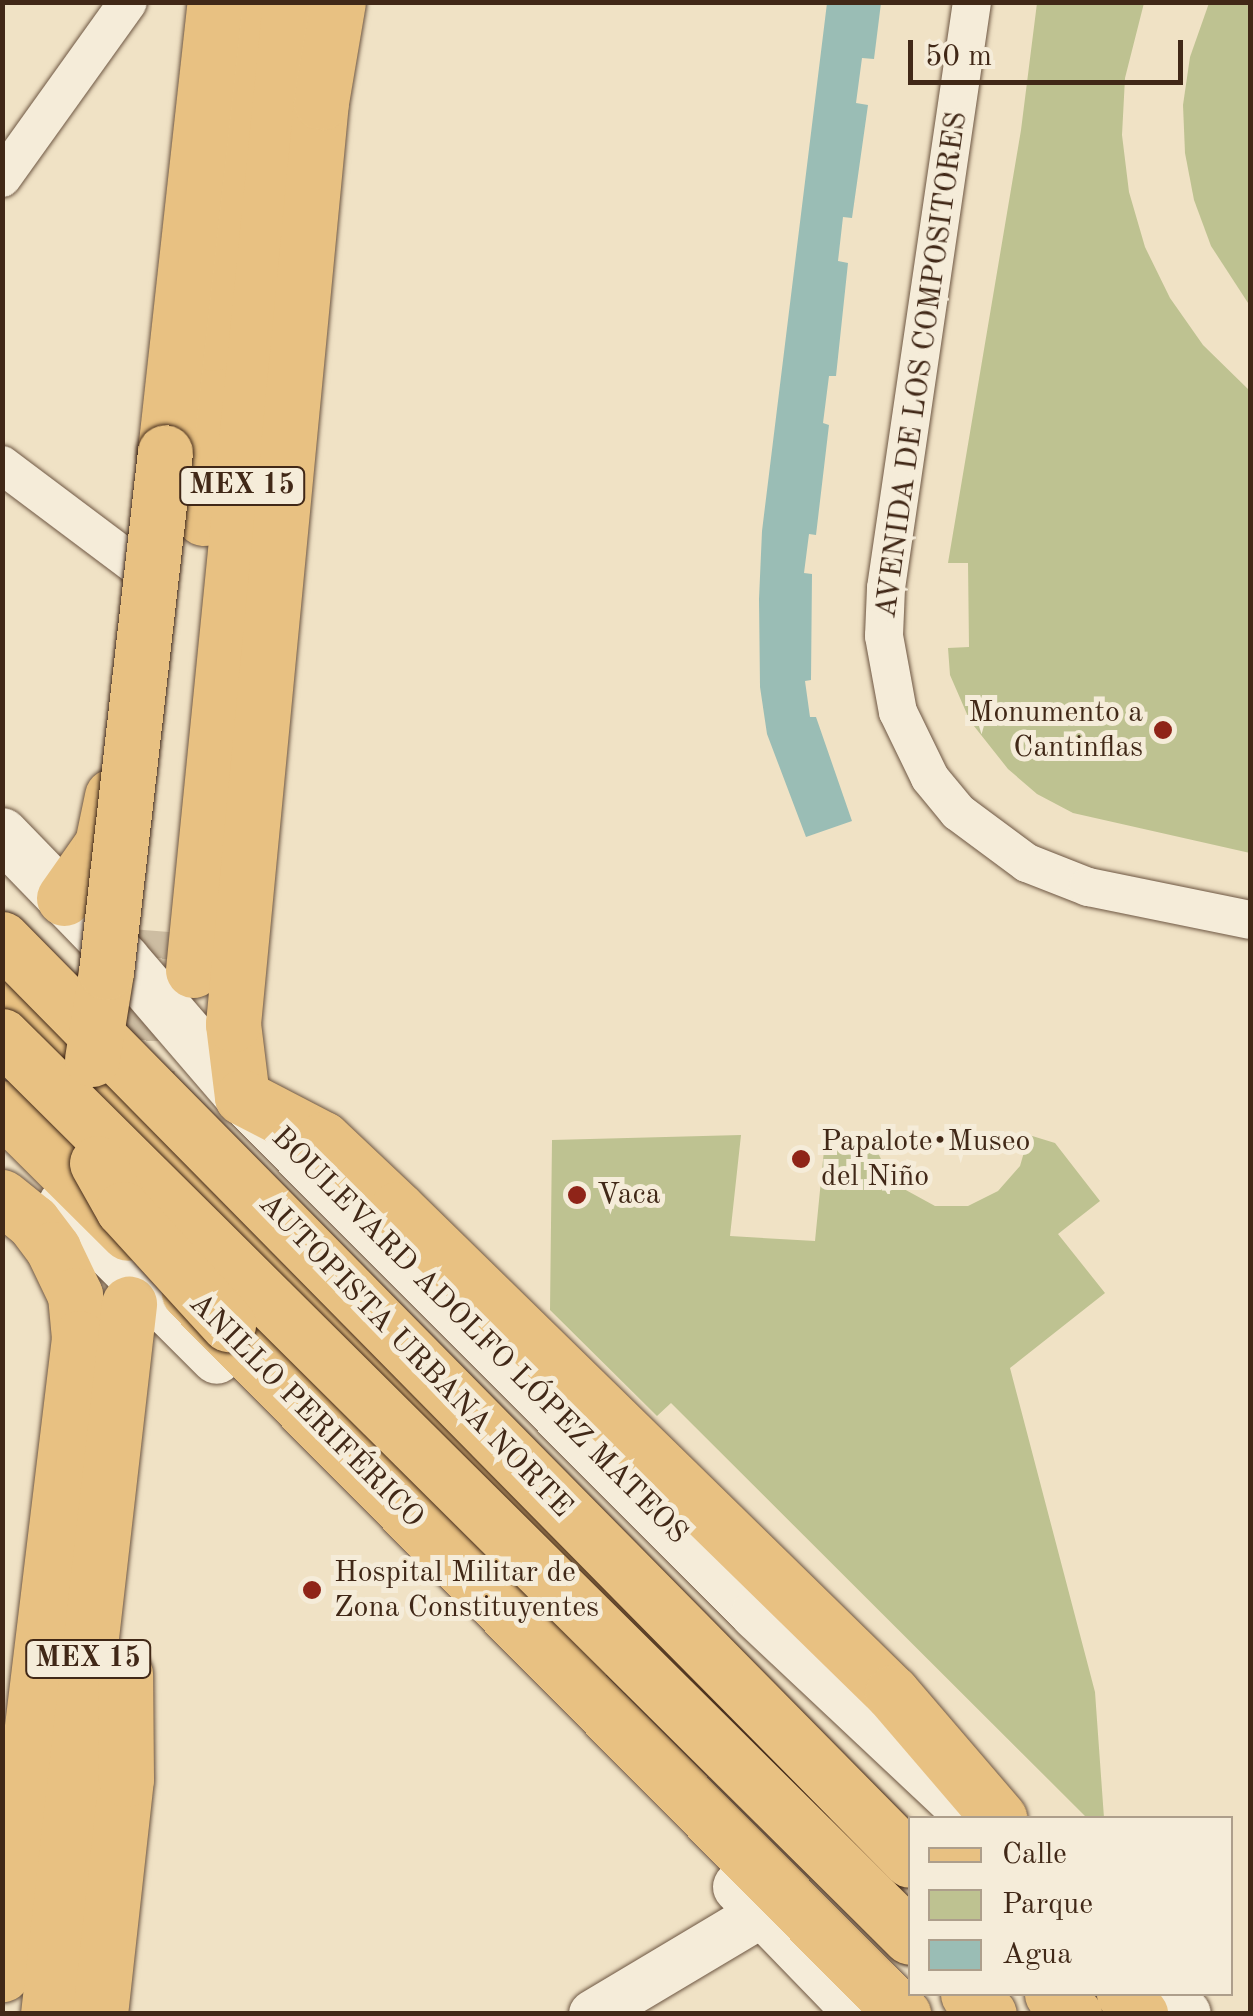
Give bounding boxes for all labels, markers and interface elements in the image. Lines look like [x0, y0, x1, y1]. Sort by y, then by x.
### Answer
scale bar [913, 20, 1188, 82]
text: 50 m [925, 42, 992, 72]
street label: AVENIDA DE LOS COMPOSITORES [869, 109, 975, 621]
road number: MEX 15 [177, 463, 307, 509]
place label: Monumento a Cantinflas [968, 695, 1143, 766]
marker: Monumento a Cantinflas [1152, 719, 1174, 741]
street label: BOULEVARD ADOLFO LÓPEZ MATEOS [263, 1120, 695, 1552]
place label: Papalote•Museo del Niño [821, 1124, 1030, 1194]
marker: Papalote•Museo del Niño [790, 1148, 812, 1170]
place label: Vaca [597, 1177, 660, 1213]
marker: Vaca [566, 1184, 588, 1206]
street label: AUTOPISTA URBANA NORTE [251, 1187, 579, 1525]
street label: ANILLO PERIFÉRICO [181, 1286, 431, 1536]
place label: Hospital Militar de Zona Constituyentes [334, 1555, 599, 1626]
marker: Hospital Militar de Zona Constituyentes [299, 1577, 325, 1603]
road number: MEX 15 [23, 1636, 153, 1682]
legend [908, 1816, 1233, 1996]
text: Calle [1002, 1840, 1067, 1870]
text: Parque [1002, 1890, 1093, 1920]
text: Agua [1002, 1940, 1072, 1970]

